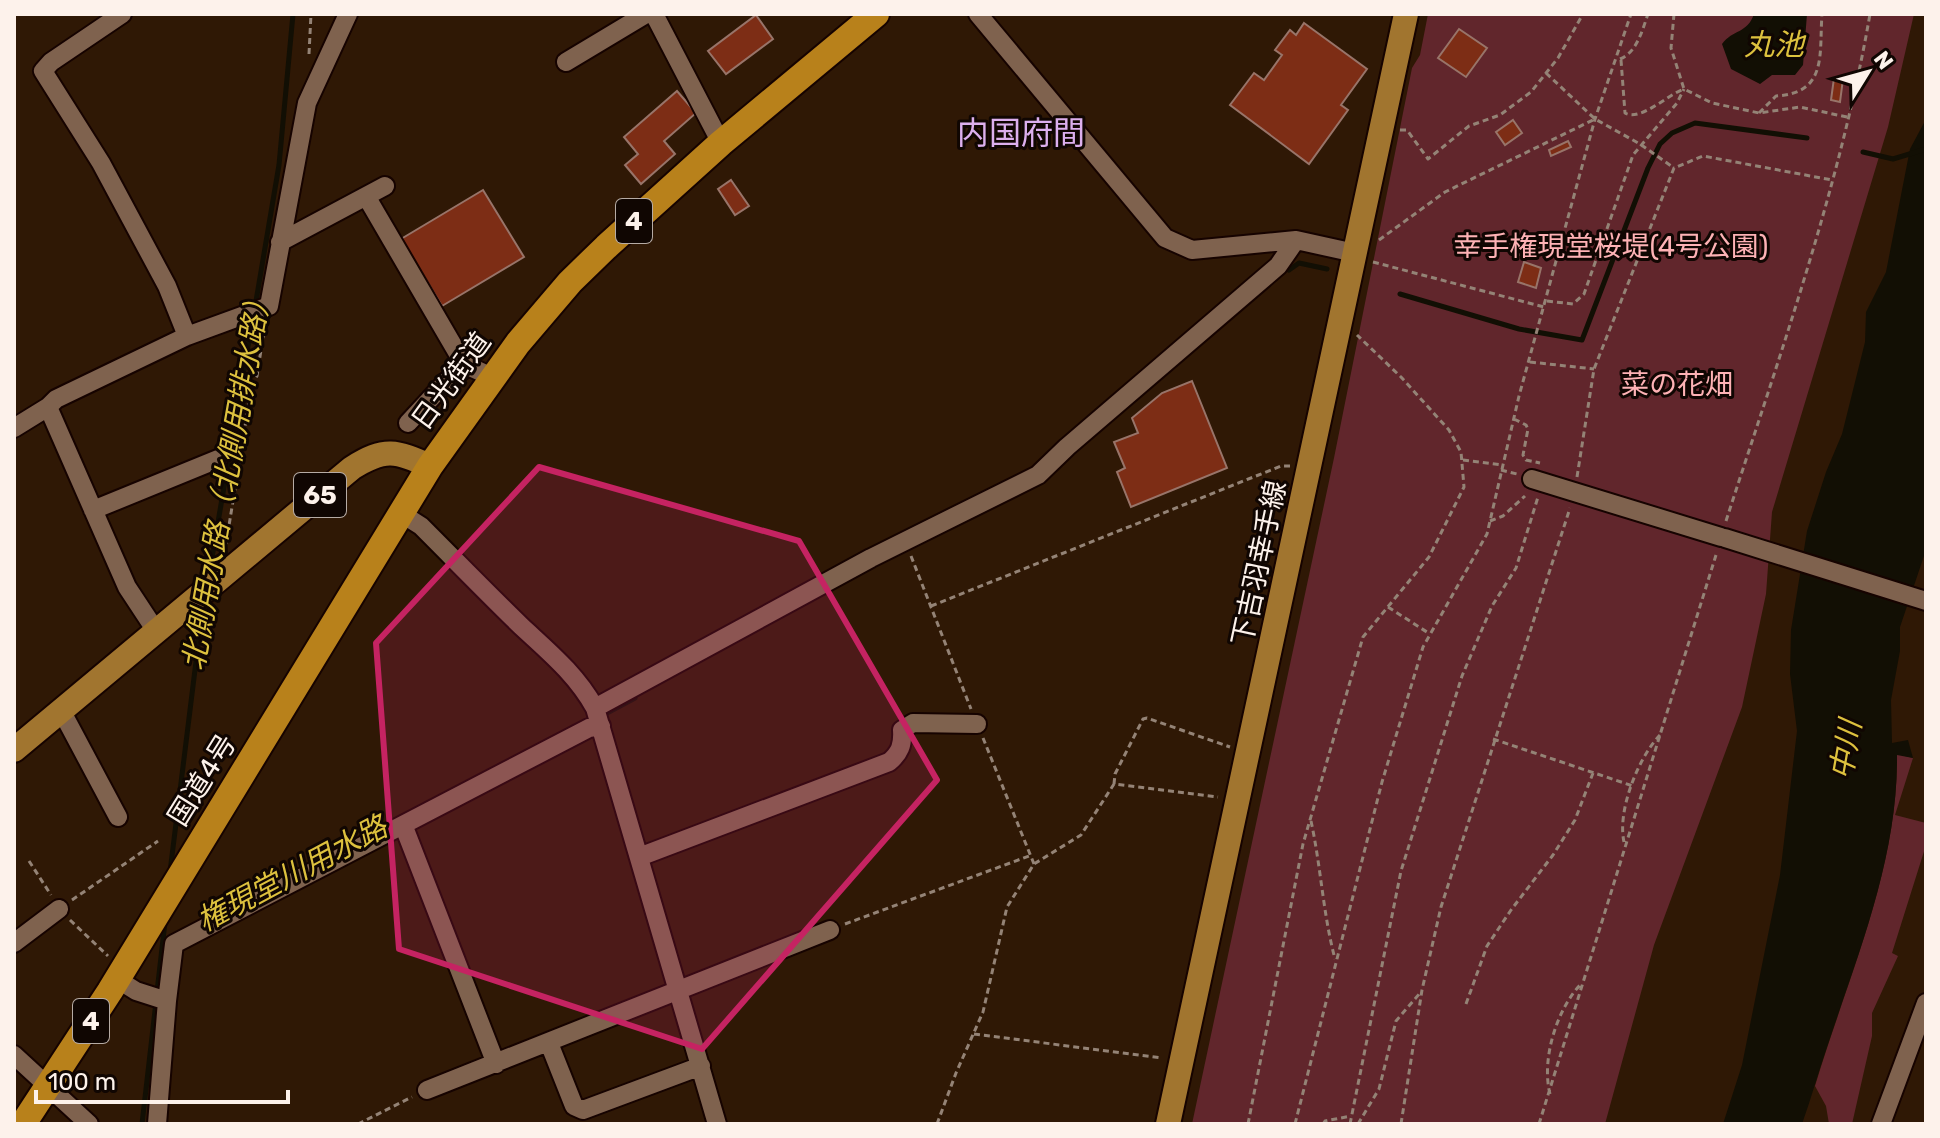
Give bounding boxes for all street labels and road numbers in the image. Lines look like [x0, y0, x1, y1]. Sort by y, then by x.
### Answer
road number: 4 [616, 199, 652, 243]
street label: 日光街道 [405, 326, 497, 436]
road number: 65 [294, 473, 346, 517]
street label: 下吉羽幸手線 [1225, 477, 1293, 649]
street label: 国道4号 [161, 728, 243, 832]
road number: 4 [73, 999, 109, 1043]

